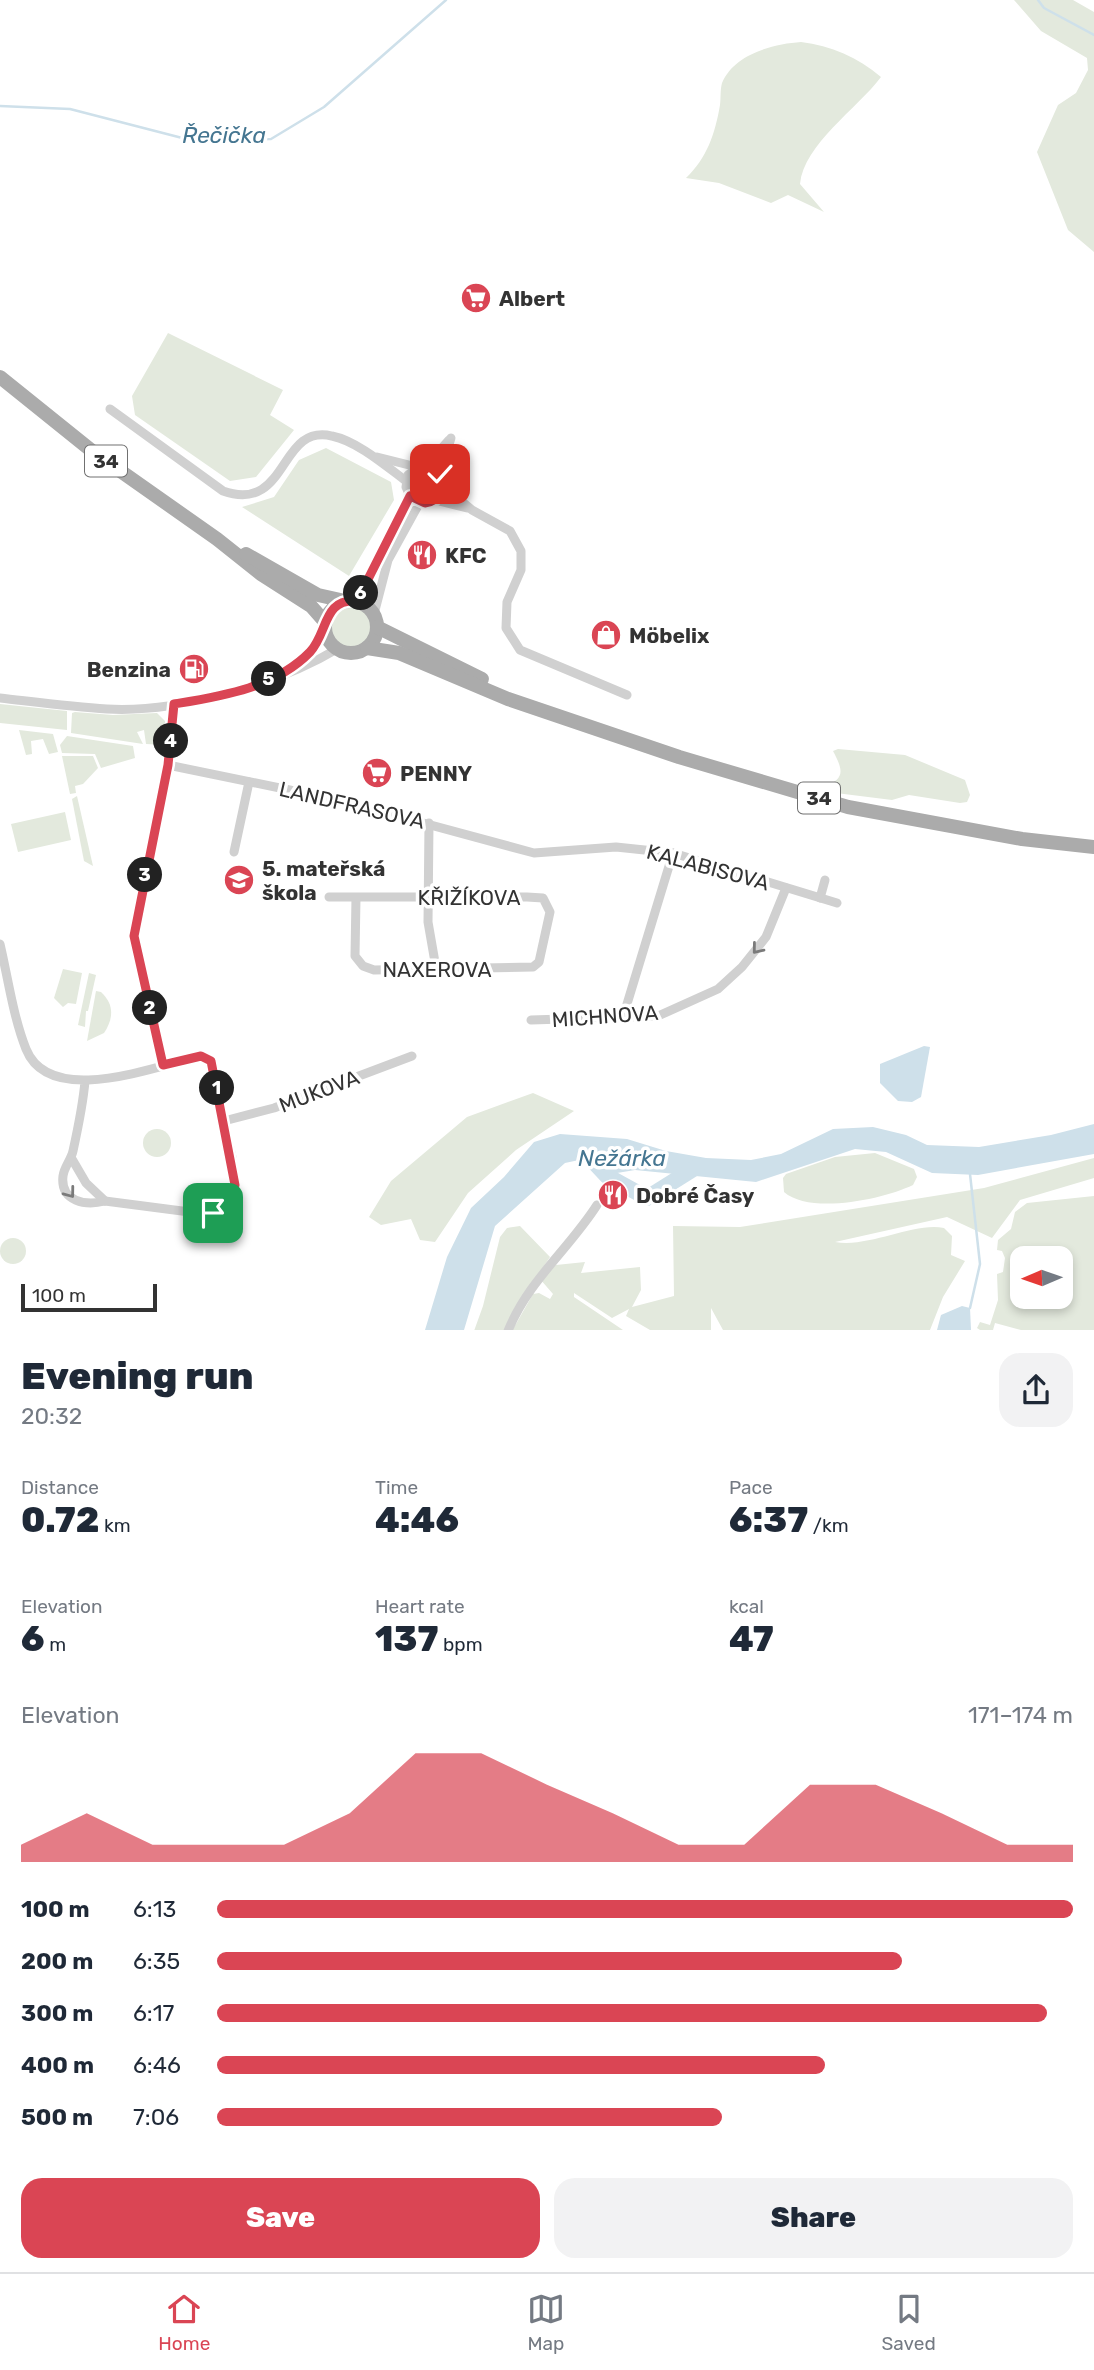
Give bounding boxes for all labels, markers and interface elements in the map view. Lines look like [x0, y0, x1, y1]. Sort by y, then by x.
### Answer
water label: Řečička [182, 121, 266, 149]
supermarket icon: Albert [459, 281, 493, 315]
place label: Albert [499, 286, 565, 311]
pin [410, 444, 470, 504]
road number: 34 [85, 446, 127, 476]
icon: check [421, 455, 459, 493]
restaurant icon: KFC [405, 538, 439, 572]
place label: KFC [445, 543, 487, 568]
pin: 6 [344, 576, 378, 610]
text: 6 [354, 581, 367, 604]
shop icon: Möbelix [589, 618, 623, 652]
place label: Möbelix [629, 623, 710, 648]
fuel station icon: Benzina [177, 652, 211, 686]
place label: Benzina [87, 657, 171, 682]
pin: 5 [252, 662, 286, 696]
text: 5 [262, 667, 275, 690]
pin: 4 [154, 724, 188, 758]
text: 4 [164, 729, 177, 752]
supermarket icon: PENNY [360, 756, 394, 790]
place label: PENNY [400, 761, 472, 786]
street label: LANDFRASOVA [277, 776, 427, 834]
road number: 34 [798, 782, 840, 814]
street label: KALABISOVA [644, 839, 772, 895]
place label: 5. mateřská škola [262, 856, 385, 905]
pin: 3 [128, 858, 162, 892]
text: 3 [138, 863, 151, 886]
school or university icon: 5. mateřská škola [222, 863, 256, 897]
street label: KŘIŽÍKOVA [418, 885, 520, 910]
one-way arrow [752, 941, 765, 953]
street label: NAXEROVA [382, 957, 492, 982]
pin: 2 [132, 990, 168, 1026]
text: 2 [143, 996, 156, 1019]
street label: MICHNOVA [551, 1000, 659, 1032]
street label: MUKOVA [275, 1064, 363, 1118]
pin: 1 [200, 1070, 234, 1106]
text: 1 [212, 1076, 221, 1099]
water label: Nežárka [578, 1144, 666, 1172]
restaurant icon: Dobré Časy [596, 1178, 630, 1212]
pin [183, 1183, 243, 1243]
place label: Dobré Časy [636, 1183, 755, 1208]
one-way arrow [62, 1186, 75, 1198]
icon: arrive [194, 1194, 232, 1232]
north arrow [1010, 1246, 1073, 1309]
map controls [1010, 1246, 1073, 1309]
scale bar [21, 1282, 158, 1313]
text: 100 m [32, 1284, 86, 1307]
text: Evening run [21, 1353, 254, 1399]
button: share [999, 1353, 1073, 1427]
text: 20:32 [21, 1402, 82, 1430]
text: Distance [21, 1476, 99, 1499]
text: Time [375, 1476, 418, 1499]
text: Pace [729, 1476, 773, 1499]
text: 0.72 [21, 1499, 99, 1541]
text: 4:46 [375, 1499, 459, 1541]
text: 6:37 [729, 1499, 808, 1541]
text: km [99, 1514, 131, 1537]
text: /km [808, 1514, 849, 1537]
text: Elevation [21, 1595, 102, 1618]
text: Heart rate [375, 1595, 465, 1618]
text: kcal [729, 1595, 764, 1618]
text: 6 [21, 1618, 45, 1660]
text: 137 [375, 1618, 438, 1660]
text: 47 [729, 1618, 774, 1660]
text: m [45, 1633, 66, 1656]
text: bpm [438, 1633, 483, 1656]
text: Elevation [21, 1701, 120, 1729]
text: 171–174 m [968, 1701, 1073, 1729]
text: 100 m [21, 1895, 90, 1923]
text: 6:13 [133, 1895, 176, 1923]
text: 200 m [21, 1947, 93, 1975]
text: 6:35 [133, 1947, 180, 1975]
text: 300 m [21, 1999, 93, 2027]
text: 6:17 [133, 1999, 174, 2027]
text: 400 m [21, 2051, 94, 2079]
text: 6:46 [133, 2051, 181, 2079]
text: 500 m [21, 2103, 93, 2131]
text: 7:06 [133, 2103, 179, 2131]
button: Save [21, 2178, 540, 2258]
button: Share [554, 2178, 1073, 2258]
tab: Home [158, 2290, 210, 2355]
tab: Map [527, 2290, 565, 2355]
tab: Saved [881, 2290, 936, 2355]

